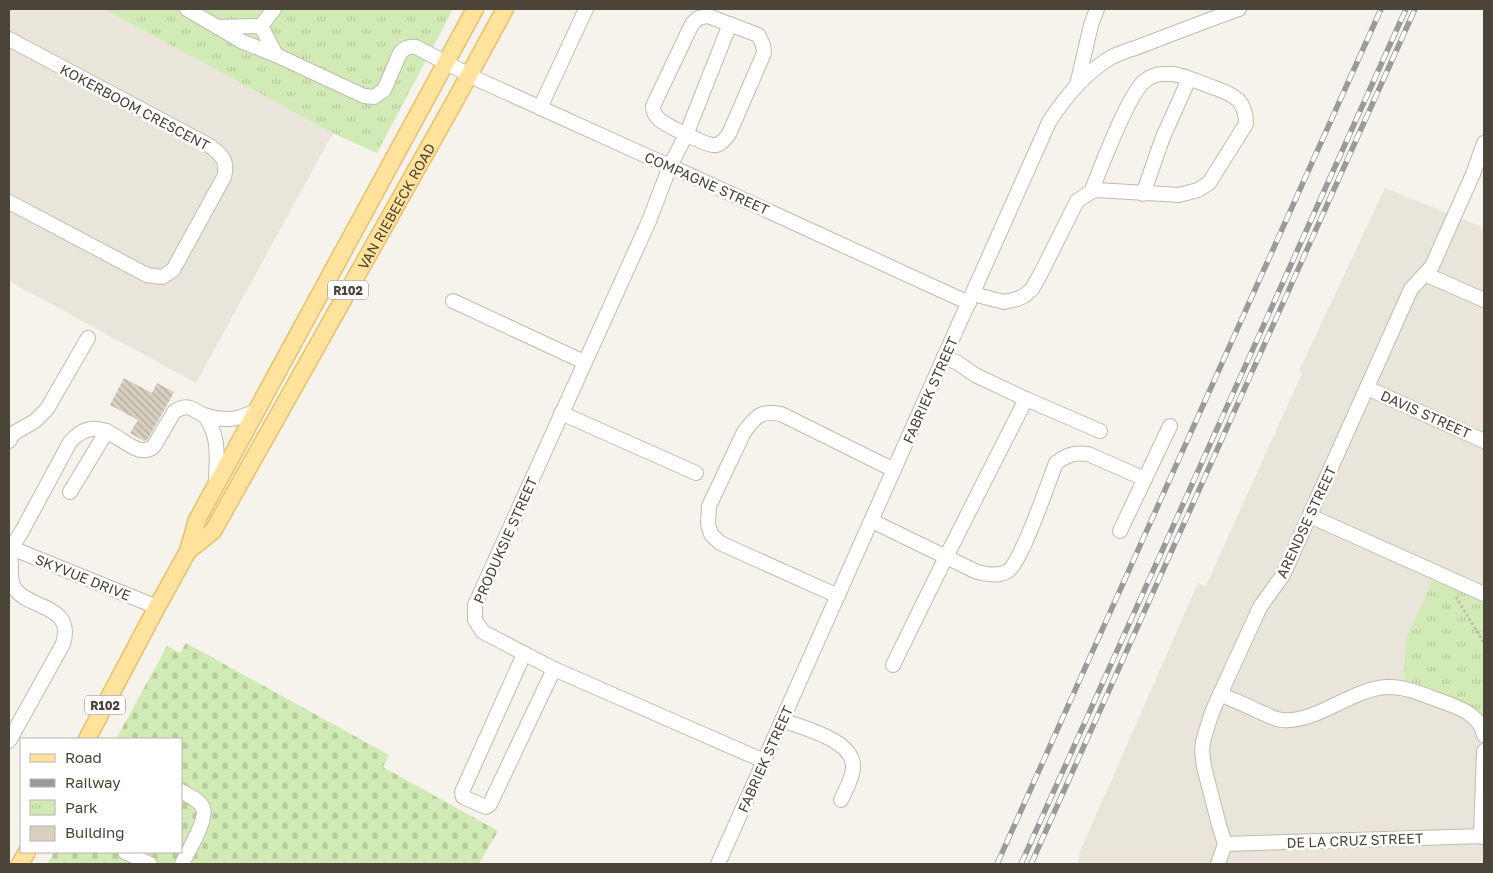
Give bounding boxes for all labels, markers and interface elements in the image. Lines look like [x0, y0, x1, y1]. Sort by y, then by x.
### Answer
street label: KOKERBOOM CRESCENT [57, 60, 213, 154]
street label: VAN RIEBEECK ROAD [354, 140, 438, 272]
street label: COMPAGNE STREET [642, 148, 772, 218]
road number: R102 [328, 280, 368, 300]
street label: FABRIEK STREET [899, 334, 961, 446]
street label: DAVIS STREET [1378, 387, 1474, 442]
street label: ARENDSE STREET [1273, 463, 1340, 581]
street label: PRODUKSIE STREET [469, 474, 541, 606]
street label: SKYVUE DRIVE [33, 550, 133, 604]
road number: R102 [85, 696, 125, 714]
street label: FABRIEK STREET [734, 703, 796, 815]
legend [20, 738, 182, 853]
text: Road [65, 748, 102, 766]
text: Railway [65, 773, 121, 791]
text: Park [65, 798, 98, 816]
text: Building [65, 823, 125, 841]
street label: DE LA CRUZ STREET [1286, 829, 1424, 851]

